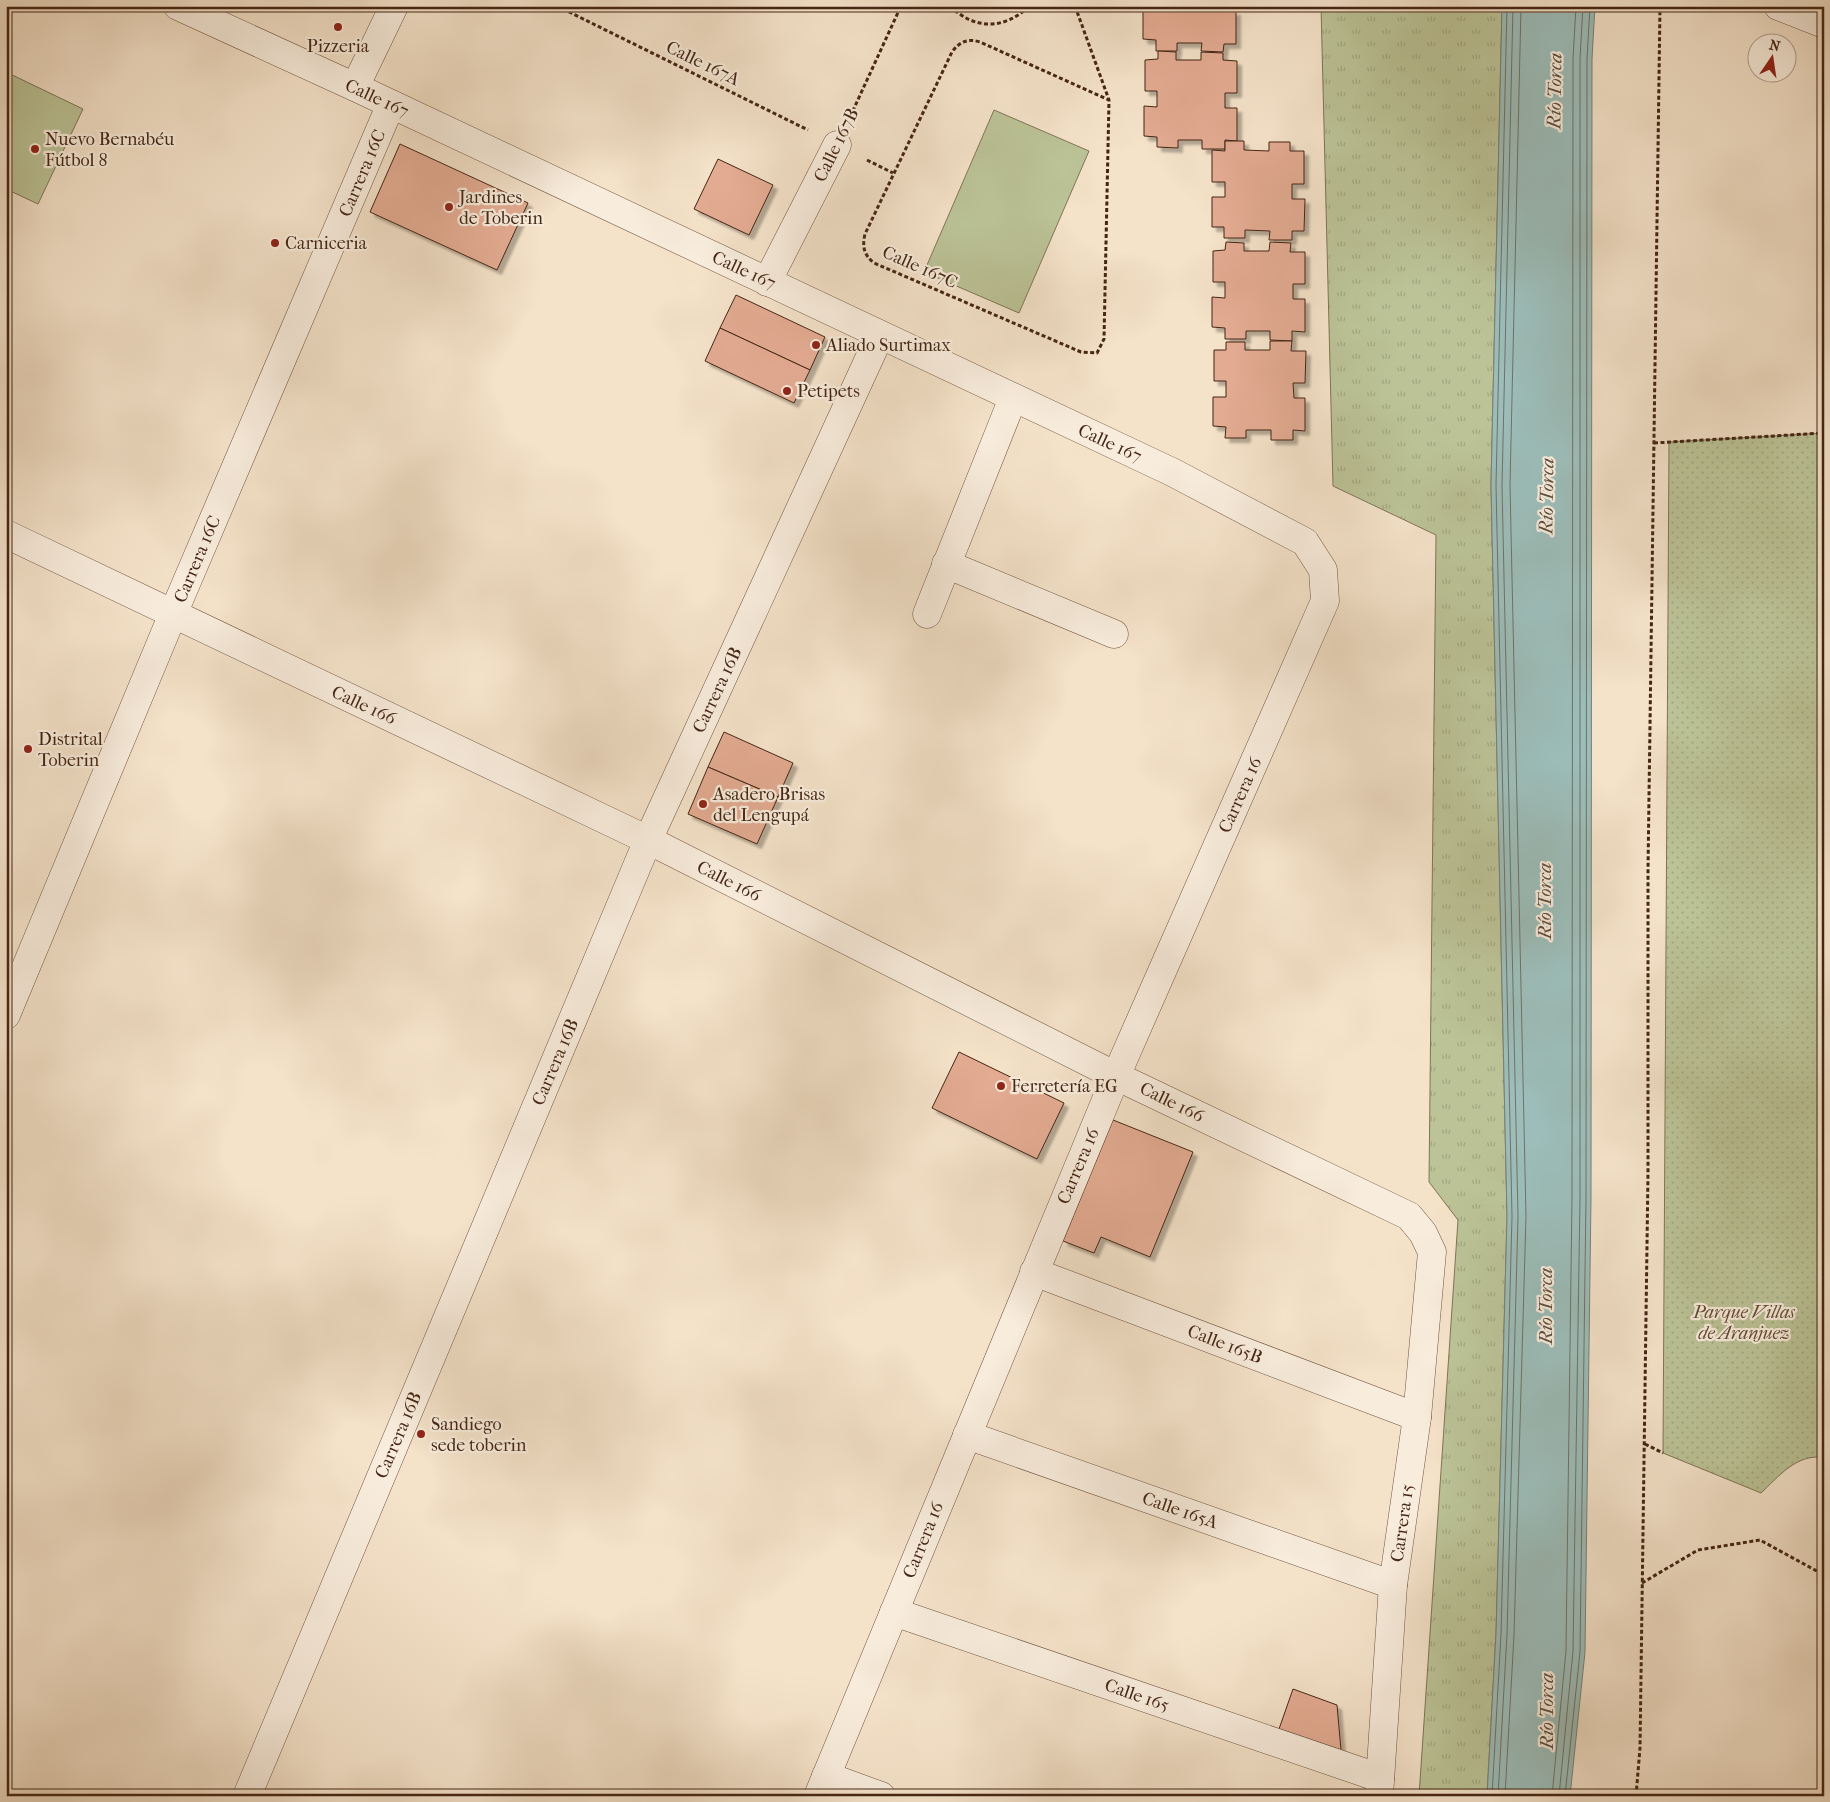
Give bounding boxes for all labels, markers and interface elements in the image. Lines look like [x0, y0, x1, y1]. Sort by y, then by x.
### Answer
marker: Pizzeria [332, 21, 344, 33]
north arrow [1748, 32, 1798, 82]
place label: Pizzeria [307, 36, 370, 57]
text: N [1768, 36, 1782, 55]
street label: Calle 167A [663, 37, 743, 90]
water label: Río Torca [1543, 53, 1567, 131]
street label: Calle 167 [342, 75, 412, 122]
street label: Calle 167B [810, 105, 863, 186]
street label: Carrera 16C [335, 126, 390, 220]
place label: Nuevo Bernabéu Fútbol 8 [45, 129, 174, 171]
marker: Nuevo Bernabéu Fútbol 8 [29, 143, 41, 155]
place label: Jardines de Toberin [457, 187, 543, 229]
marker: Jardines de Toberin [443, 201, 455, 213]
place label: Carniceria [285, 233, 368, 254]
marker: Carniceria [269, 237, 281, 249]
street label: Calle 167C [879, 242, 961, 293]
street label: Calle 167 [709, 247, 779, 294]
place label: Aliado Surtimax [825, 335, 951, 356]
marker: Aliado Surtimax [810, 339, 822, 351]
place label: Petipets [797, 381, 860, 402]
marker: Petipets [781, 385, 793, 397]
street label: Calle 167 [1075, 420, 1145, 467]
water label: Río Torca [1535, 458, 1559, 536]
street label: Carrera 16C [170, 512, 225, 606]
street label: Carrera 16B [688, 644, 746, 736]
street label: Calle 166 [328, 681, 400, 730]
place label: Distrital Toberin [38, 729, 103, 771]
marker: Distrital Toberin [22, 743, 34, 755]
street label: Carrera 16 [1214, 754, 1267, 836]
place label: Asadero Brisas del Lengupá [712, 784, 826, 826]
marker: Asadero Brisas del Lengupá [697, 798, 709, 810]
street label: Calle 166 [693, 856, 764, 907]
water label: Río Torca [1534, 863, 1556, 941]
street label: Carrera 16B [528, 1016, 583, 1109]
place label: Ferretería EG [1011, 1076, 1118, 1097]
street label: Calle 166 [1136, 1078, 1208, 1127]
marker: Ferretería EG [995, 1080, 1007, 1092]
street label: Carrera 16 [1053, 1125, 1104, 1207]
water label: Río Torca [1535, 1268, 1557, 1346]
park label: Parque Villas de Aranjuez [1692, 1302, 1795, 1344]
street label: Calle 165B [1184, 1321, 1265, 1368]
street label: Carrera 16B [371, 1389, 426, 1482]
place label: Sandiego sede toberin [431, 1414, 527, 1456]
marker: Sandiego sede toberin [415, 1428, 427, 1440]
street label: Carrera 15 [1387, 1483, 1418, 1563]
street label: Calle 165A [1139, 1488, 1221, 1533]
street label: Carrera 16 [899, 1499, 948, 1581]
water label: Río Torca [1536, 1673, 1558, 1751]
street label: Calle 165 [1102, 1675, 1172, 1716]

